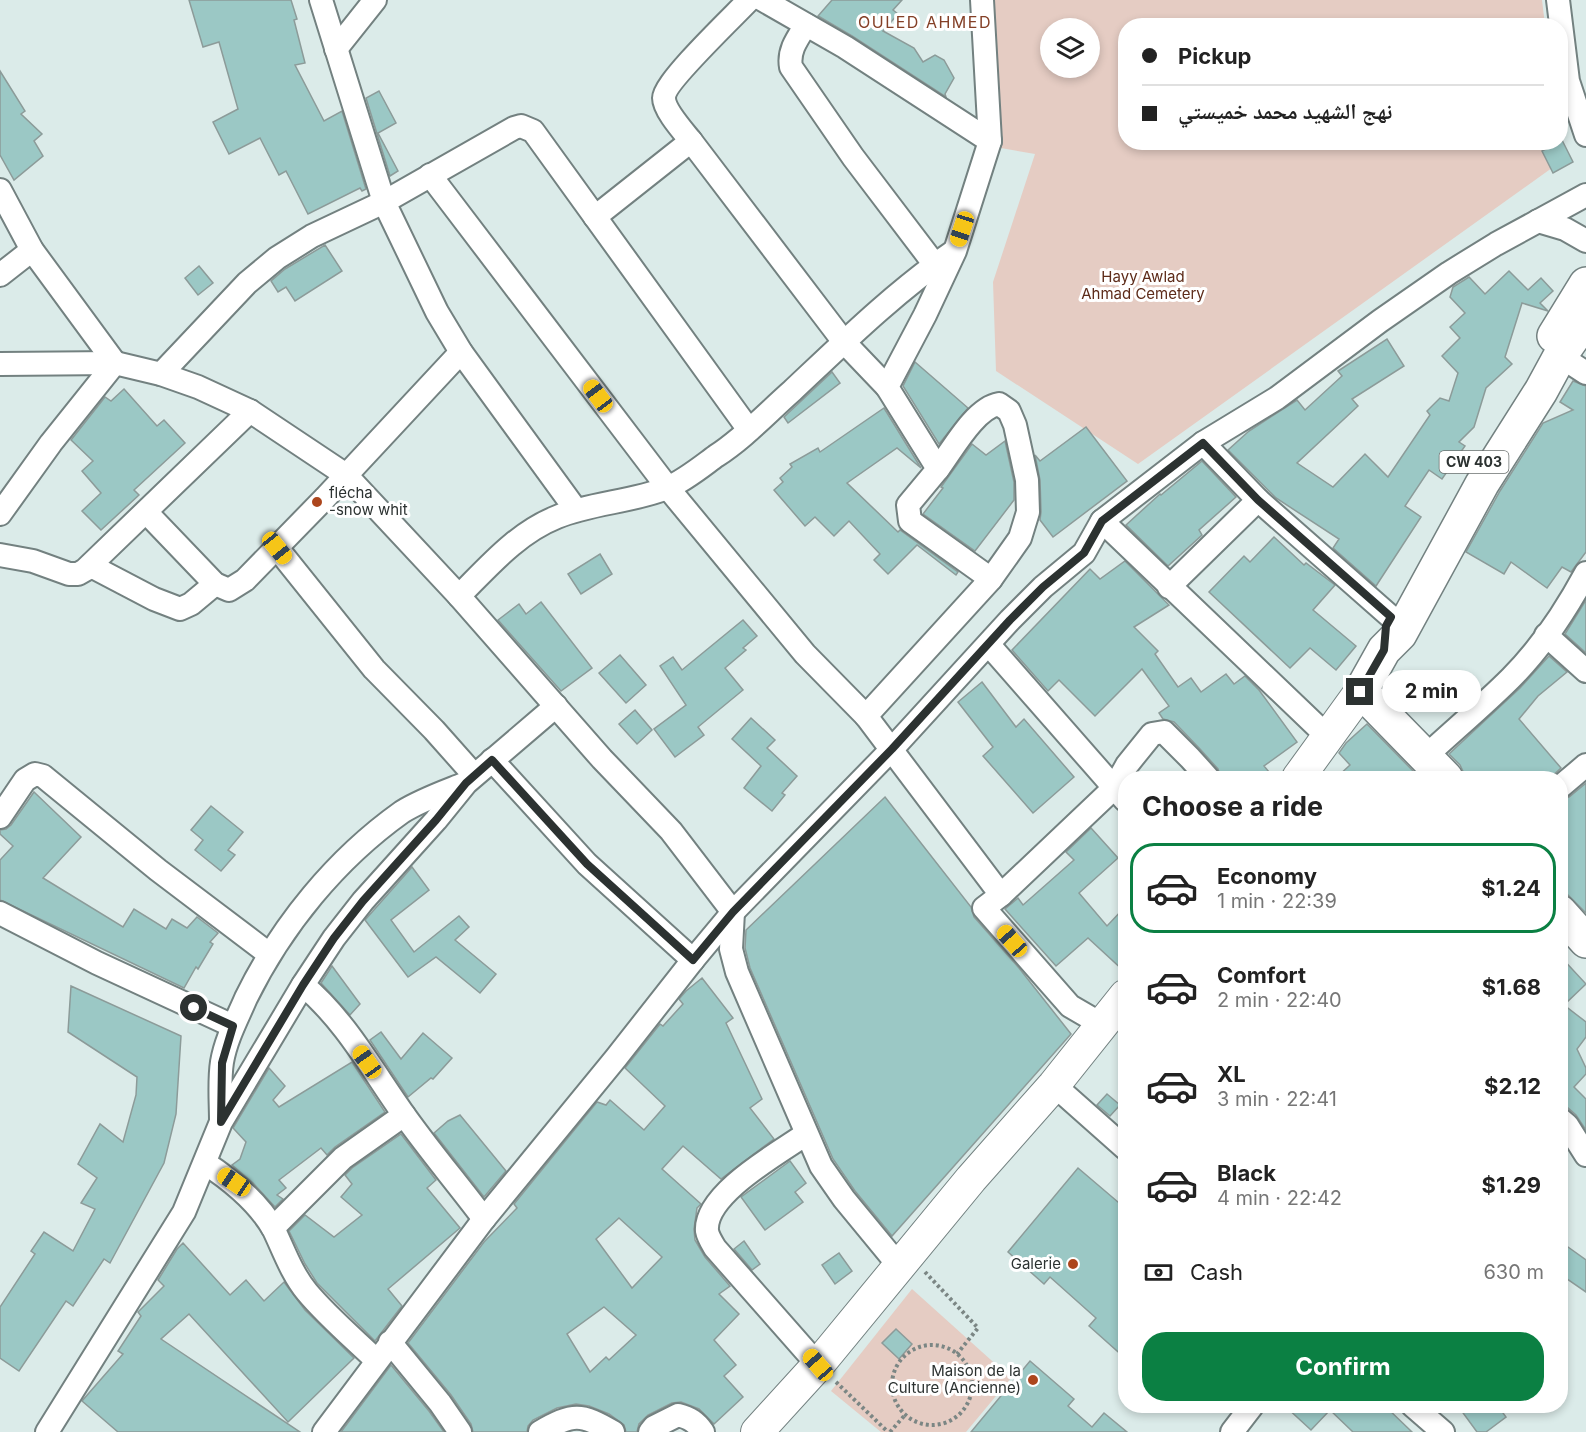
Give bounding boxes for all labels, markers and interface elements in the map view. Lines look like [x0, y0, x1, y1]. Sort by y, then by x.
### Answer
district label: OULED AHMED [858, 12, 992, 32]
map controls [1040, 18, 1100, 78]
button: layers [1040, 18, 1100, 78]
text: Pickup [1178, 43, 1252, 69]
text: نهج الشهيد محمد خميستي [1178, 98, 1392, 124]
car [948, 209, 976, 249]
park label: Hayy Awlad Ahmad Cemetery [1081, 267, 1205, 303]
car [580, 376, 616, 416]
road number: CW 403 [1440, 451, 1508, 473]
place label: flécha -snow whit [329, 483, 408, 519]
marker: flécha -snow whit [310, 495, 324, 509]
car [259, 528, 295, 568]
callout: 2 min [1381, 671, 1480, 713]
route end [1346, 678, 1373, 705]
text: 2 min [1405, 679, 1458, 703]
text: Choose a ride [1142, 790, 1323, 823]
icon: car [1145, 861, 1199, 915]
text: Economy [1217, 863, 1317, 889]
text: $1.24 [1481, 875, 1541, 901]
text: 1 min · 22:39 [1217, 889, 1337, 913]
car [993, 922, 1031, 960]
icon: car [1145, 960, 1199, 1014]
text: Comfort [1217, 962, 1306, 988]
text: $1.68 [1482, 974, 1541, 1000]
text: 2 min · 22:40 [1217, 988, 1342, 1012]
route start [180, 994, 207, 1021]
car [349, 1042, 385, 1082]
icon: car [1145, 1059, 1199, 1113]
text: XL [1217, 1061, 1246, 1087]
text: $2.12 [1484, 1073, 1541, 1099]
text: 3 min · 22:41 [1217, 1087, 1337, 1111]
icon: car [1145, 1158, 1199, 1212]
text: Black [1217, 1160, 1276, 1186]
car [214, 1164, 254, 1200]
text: $1.29 [1482, 1172, 1541, 1198]
text: 4 min · 22:42 [1217, 1186, 1342, 1210]
place label: Galerie [1011, 1254, 1061, 1273]
icon: cash [1142, 1256, 1175, 1289]
marker: Galerie [1066, 1257, 1080, 1271]
text: Cash [1190, 1259, 1243, 1285]
text: 630 m [1483, 1260, 1544, 1284]
button: Confirm [1142, 1332, 1544, 1401]
car [799, 1346, 837, 1384]
place label: Maison de la Culture (Ancienne) [888, 1361, 1021, 1397]
marker: Maison de la Culture (Ancienne) [1026, 1373, 1040, 1387]

